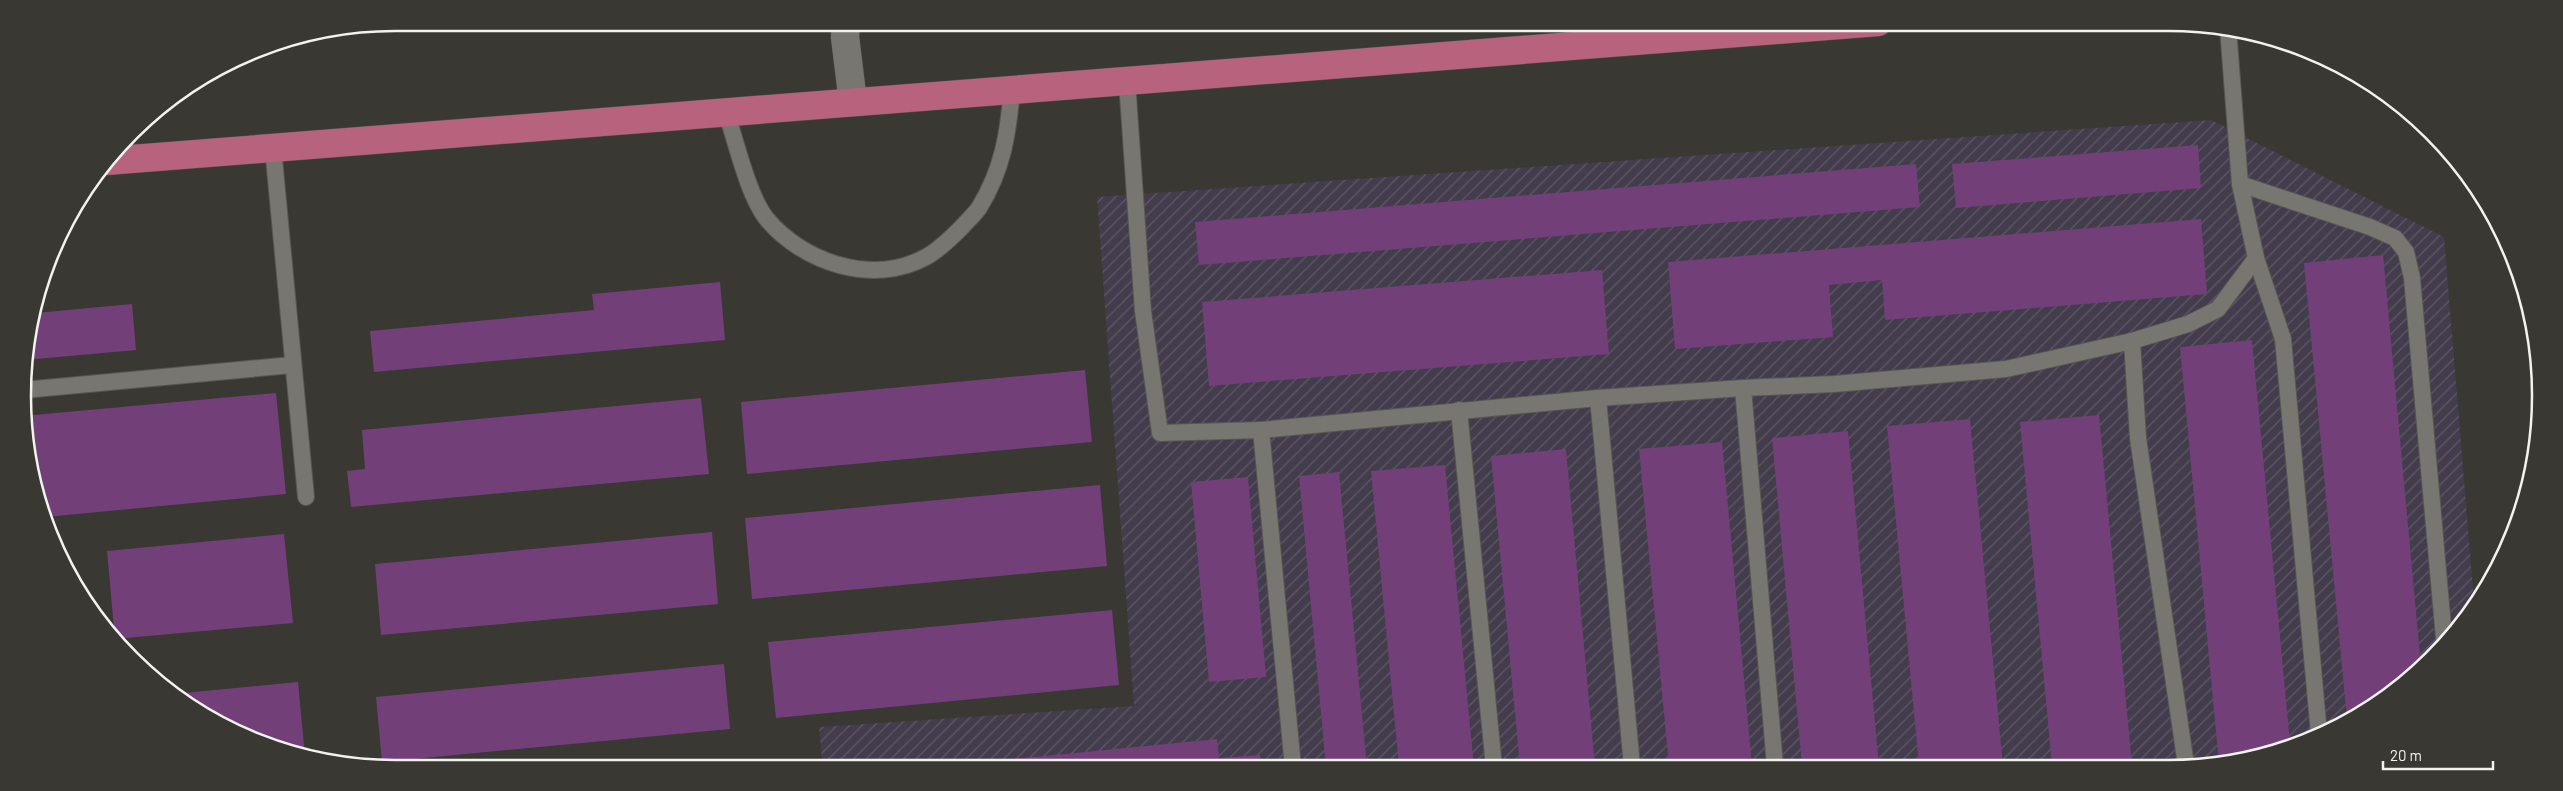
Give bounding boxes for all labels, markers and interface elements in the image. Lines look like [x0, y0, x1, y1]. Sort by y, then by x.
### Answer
scale bar [2383, 738, 2493, 770]
text: 20 m [2390, 746, 2422, 764]

